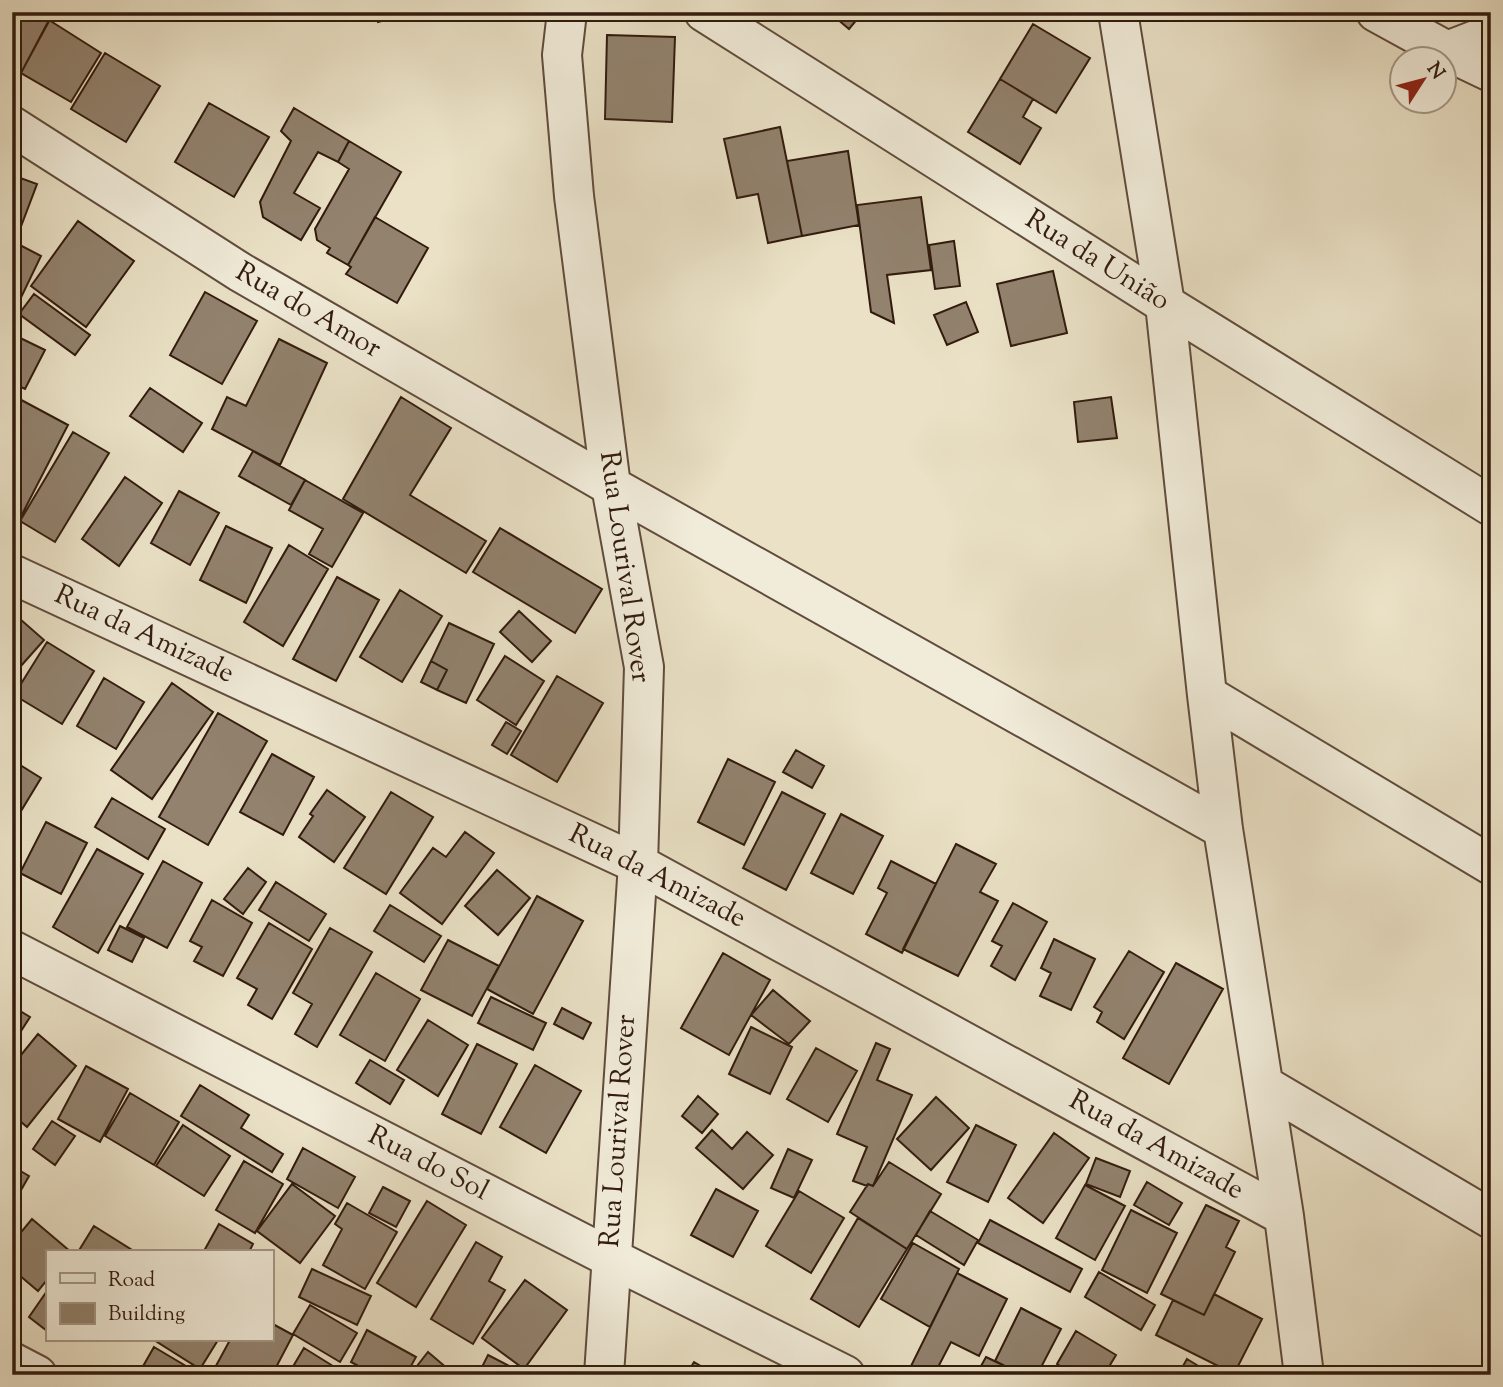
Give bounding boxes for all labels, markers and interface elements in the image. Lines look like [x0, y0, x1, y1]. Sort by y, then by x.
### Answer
north arrow [1388, 46, 1458, 116]
text: N [1419, 57, 1450, 86]
street label: Rua da União [1017, 201, 1177, 321]
street label: Rua do Amor [228, 253, 389, 369]
street label: Rua Lourival Rover [588, 449, 660, 686]
street label: Rua da Amizade [47, 576, 241, 694]
street label: Rua da Amizade [561, 815, 753, 939]
street label: Rua Lourival Rover [591, 1013, 647, 1249]
street label: Rua da Amizade [1061, 1081, 1251, 1211]
street label: Rua do Sol [361, 1116, 496, 1212]
legend [46, 1250, 273, 1342]
text: Road [108, 1266, 155, 1296]
text: Building [108, 1300, 185, 1330]

